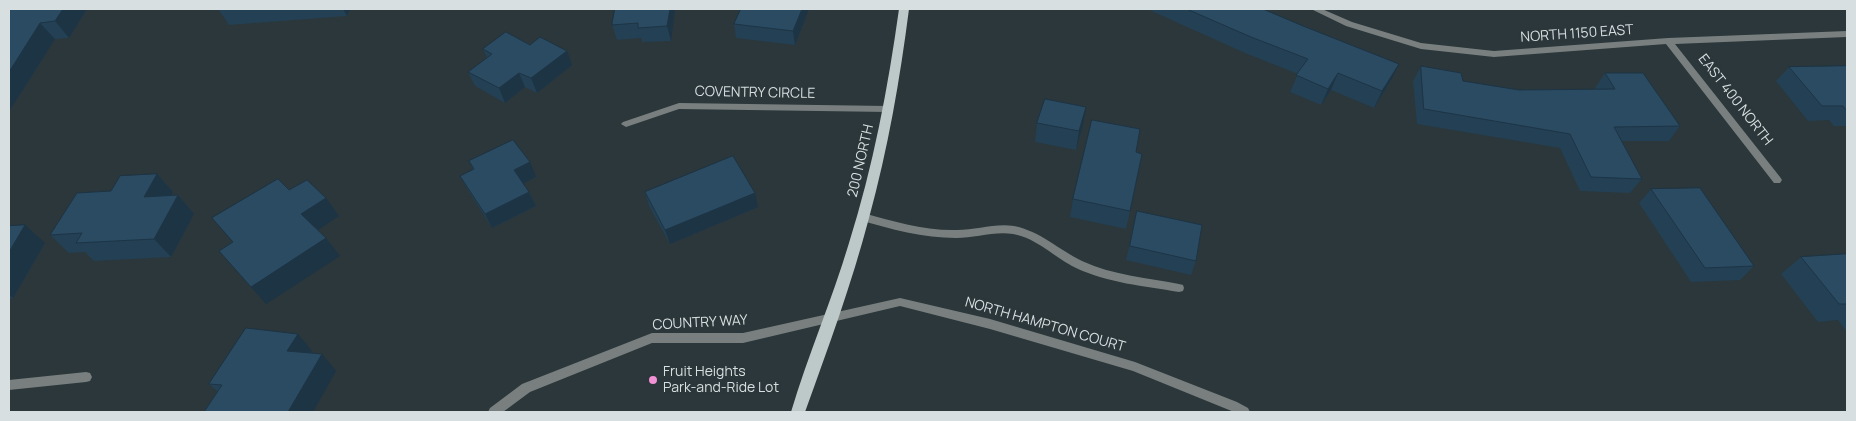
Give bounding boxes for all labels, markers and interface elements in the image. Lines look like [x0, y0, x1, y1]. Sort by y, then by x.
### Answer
street label: NORTH 1150 EAST [1520, 22, 1634, 46]
street label: EAST 400 NORTH [1694, 51, 1776, 149]
street label: COVENTRY CIRCLE [695, 84, 815, 102]
street label: 200 NORTH [844, 123, 878, 199]
street label: NORTH HAMPTON COURT [963, 294, 1127, 356]
street label: COUNTRY WAY [652, 312, 748, 334]
place label: Fruit Heights Park-and-Ride Lot [663, 364, 779, 397]
marker: Fruit Heights Park-and-Ride Lot [647, 374, 659, 386]

